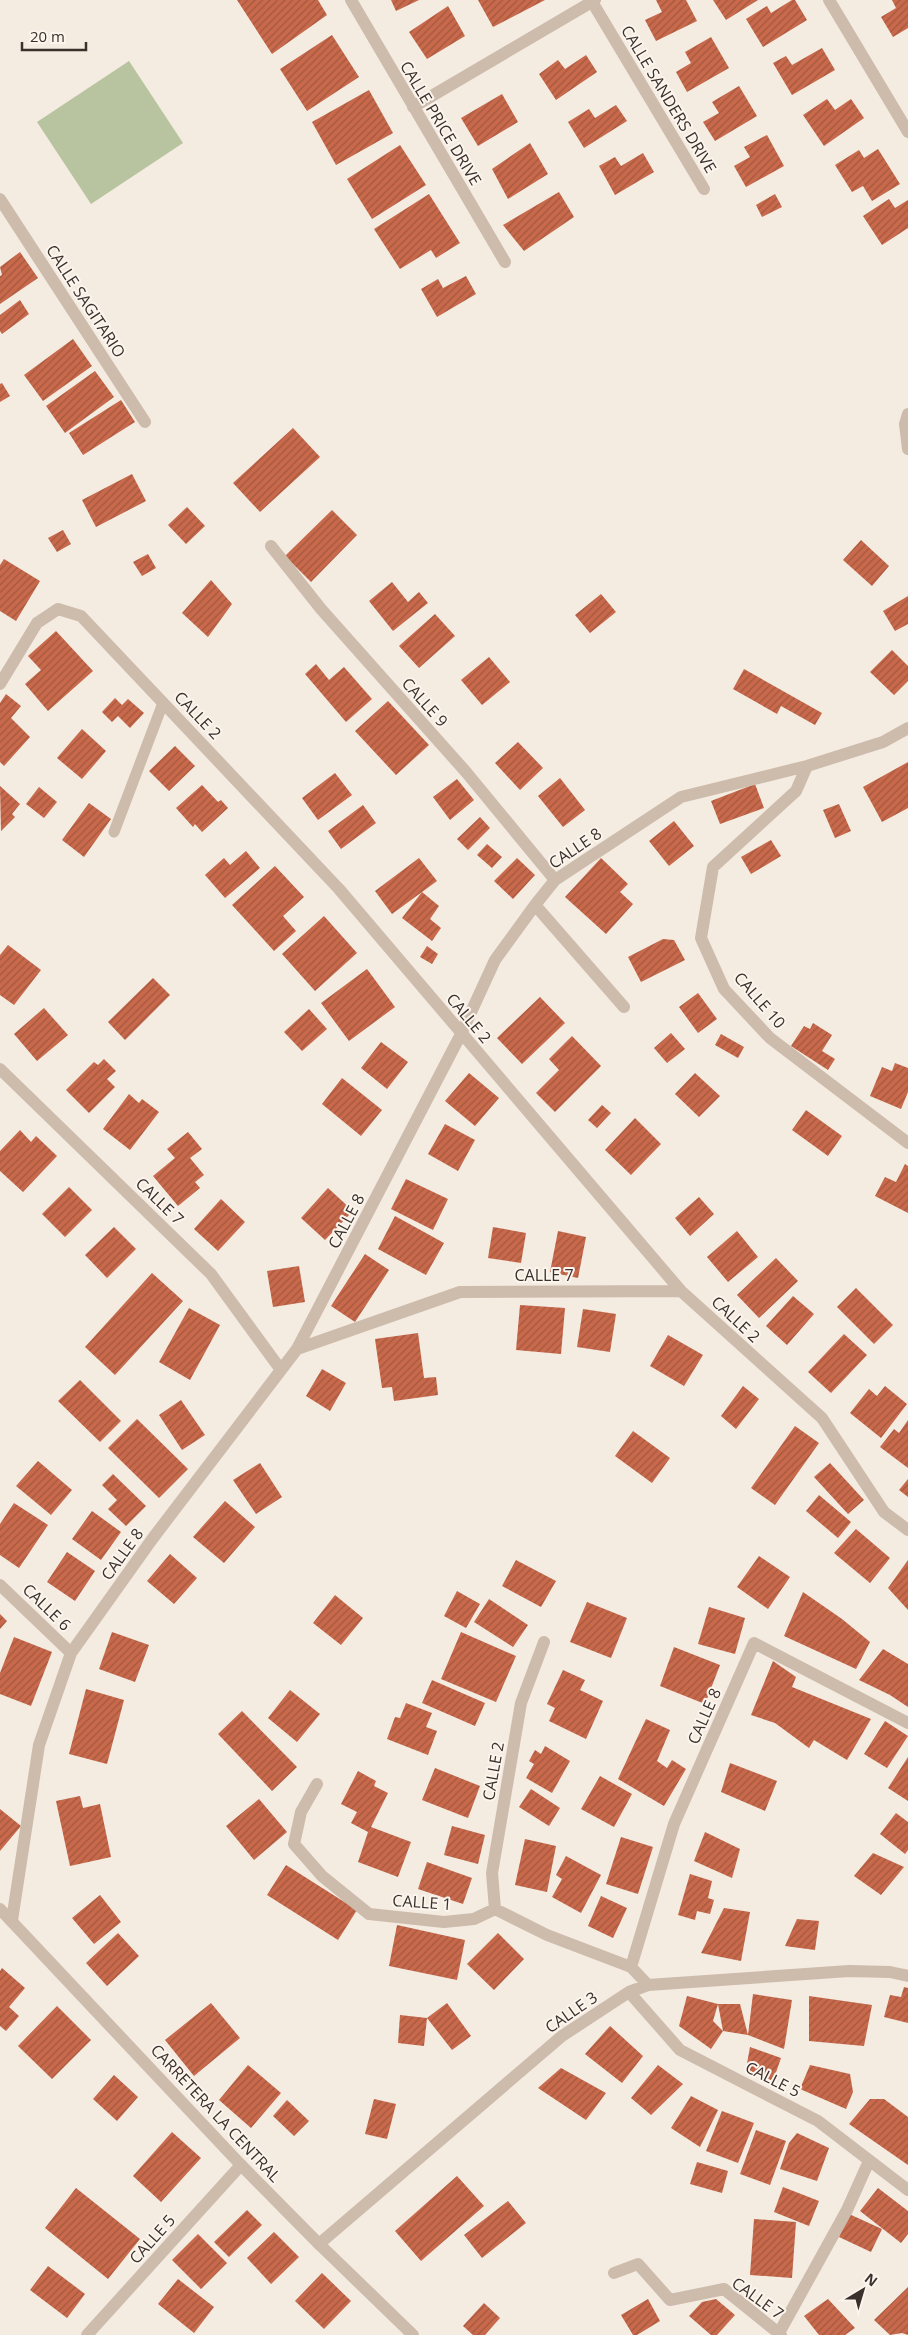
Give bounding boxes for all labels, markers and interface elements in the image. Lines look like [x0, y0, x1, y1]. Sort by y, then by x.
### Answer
scale bar [22, 20, 86, 52]
street label: CALLE SANDERS DRIVE [616, 21, 722, 177]
text: 20 m [30, 26, 65, 46]
street label: CALLE PRICE DRIVE [395, 57, 487, 189]
street label: CALLE SAGITARIO [41, 240, 131, 362]
street label: CALLE 9 [397, 673, 453, 731]
street label: CALLE 2 [170, 686, 226, 744]
street label: CALLE 8 [544, 822, 606, 874]
street label: CALLE 10 [729, 967, 791, 1033]
street label: CALLE 2 [442, 988, 496, 1048]
street label: CALLE 7 [131, 1173, 189, 1229]
street label: CALLE 8 [322, 1190, 370, 1252]
street label: CALLE 7 [514, 1264, 574, 1286]
street label: CALLE 2 [707, 1291, 765, 1347]
street label: CALLE 8 [96, 1524, 148, 1584]
street label: CALLE 6 [18, 1579, 76, 1635]
street label: CALLE 8 [682, 1685, 726, 1747]
street label: CALLE 2 [477, 1740, 509, 1802]
street label: CALLE 1 [392, 1889, 452, 1915]
street label: CALLE 3 [540, 1986, 602, 2038]
street label: CARRETERA LA CENTRAL [146, 2039, 286, 2187]
street label: CALLE 5 [742, 2056, 804, 2102]
street label: CALLE 5 [124, 2210, 180, 2268]
north arrow [838, 2265, 888, 2315]
text: N [861, 2268, 882, 2290]
street label: CALLE 7 [728, 2272, 788, 2324]

